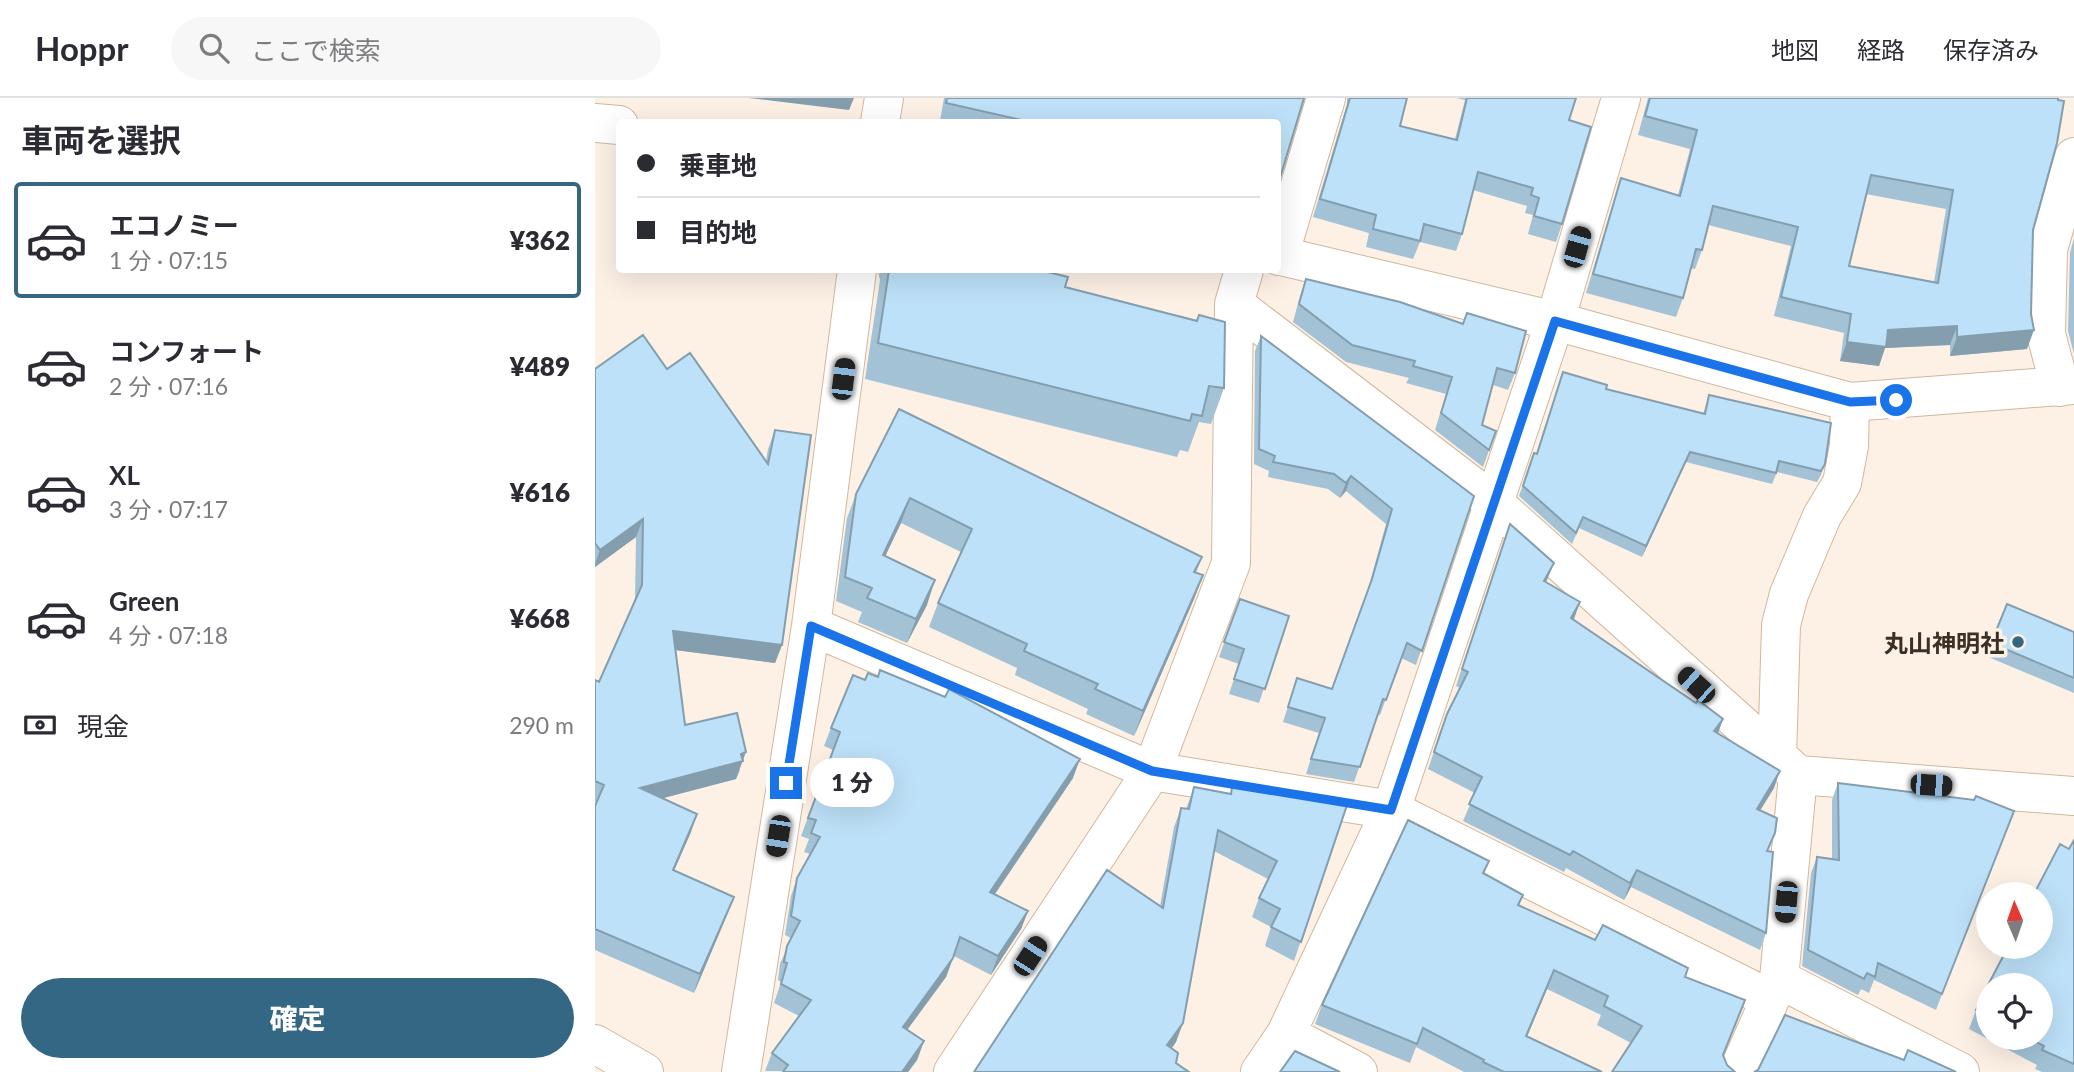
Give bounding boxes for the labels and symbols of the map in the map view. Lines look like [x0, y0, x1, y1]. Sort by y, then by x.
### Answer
car [1562, 224, 1593, 270]
car [831, 357, 856, 401]
route start [1880, 384, 1912, 416]
place label: 丸山神明社 [1884, 628, 2004, 657]
marker: 丸山神明社 [2010, 634, 2026, 650]
car [1674, 663, 1719, 707]
callout: 1 分 [811, 758, 895, 808]
route end [770, 767, 802, 799]
car [1910, 773, 1953, 797]
car [765, 814, 792, 858]
car [1774, 880, 1799, 924]
north arrow [1976, 882, 2053, 959]
car [1010, 933, 1051, 979]

